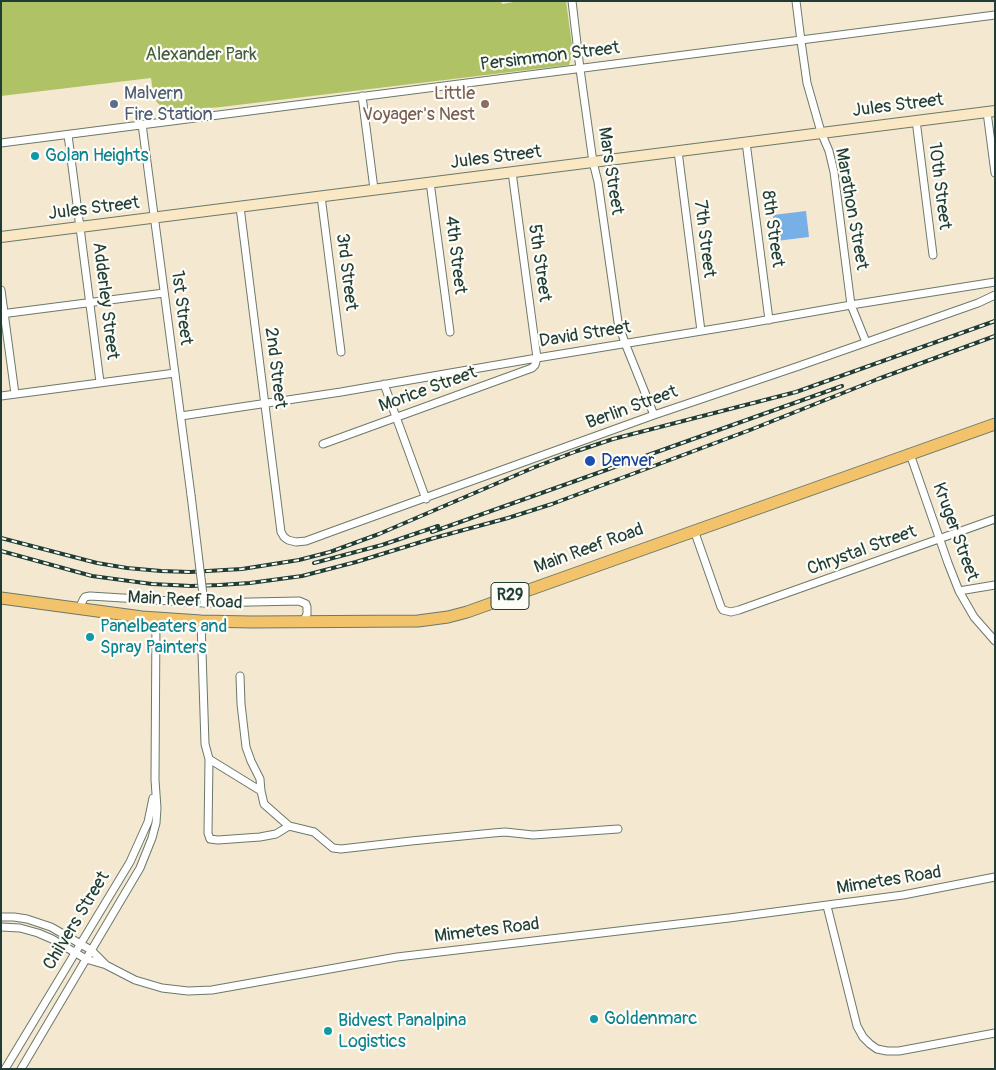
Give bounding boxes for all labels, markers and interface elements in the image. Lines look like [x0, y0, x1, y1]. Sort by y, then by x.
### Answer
street label: Persimmon Street [479, 38, 621, 76]
park label: Alexander Park [145, 44, 257, 66]
place label: Malvern Fire Station [124, 83, 213, 126]
place label: Little Voyager's Nest [362, 83, 475, 126]
street label: Jules Street [851, 90, 945, 122]
marker: Malvern Fire Station [108, 98, 120, 110]
marker: Little Voyager's Nest [479, 98, 491, 110]
street label: Mars Street [592, 126, 628, 216]
street label: 10th Street [923, 141, 955, 231]
street label: Jules Street [449, 142, 543, 174]
place label: Golan Heights [45, 145, 149, 167]
street label: Marathon Street [830, 146, 872, 272]
marker: Golan Heights [29, 150, 41, 162]
street label: 8th Street [756, 189, 788, 269]
street label: Jules Street [47, 193, 141, 225]
street label: 7th Street [689, 199, 719, 279]
street label: 4th Street [439, 215, 471, 295]
street label: 5th Street [523, 223, 555, 303]
street label: 3rd Street [331, 232, 361, 312]
street label: Adderley Street [87, 241, 123, 361]
street label: 1st Street [166, 269, 196, 347]
street label: David Street [538, 317, 632, 353]
street label: 2nd Street [259, 326, 291, 410]
street label: Morice Street [376, 362, 480, 418]
street label: Berlin Street [583, 381, 681, 435]
place label: Denver [601, 450, 654, 472]
marker: Denver [583, 454, 597, 468]
street label: Kruger Street [927, 480, 983, 584]
street label: Main Reef Road [531, 519, 647, 579]
street label: Chrystal Street [805, 521, 919, 581]
road number: R29 [491, 582, 529, 610]
street label: Main Reef Road [127, 587, 243, 615]
place label: Panelbeaters and Spray Painters [100, 616, 227, 659]
marker: Panelbeaters and Spray Painters [84, 631, 96, 643]
street label: Mimetes Road [835, 862, 943, 900]
street label: Chilvers Street [39, 868, 115, 974]
street label: Mimetes Road [433, 914, 541, 948]
place label: Goldenmarc [604, 1008, 698, 1030]
place label: Bidvest Panalpina Logistics [338, 1010, 466, 1052]
marker: Goldenmarc [588, 1013, 600, 1025]
marker: Bidvest Panalpina Logistics [322, 1025, 334, 1037]

